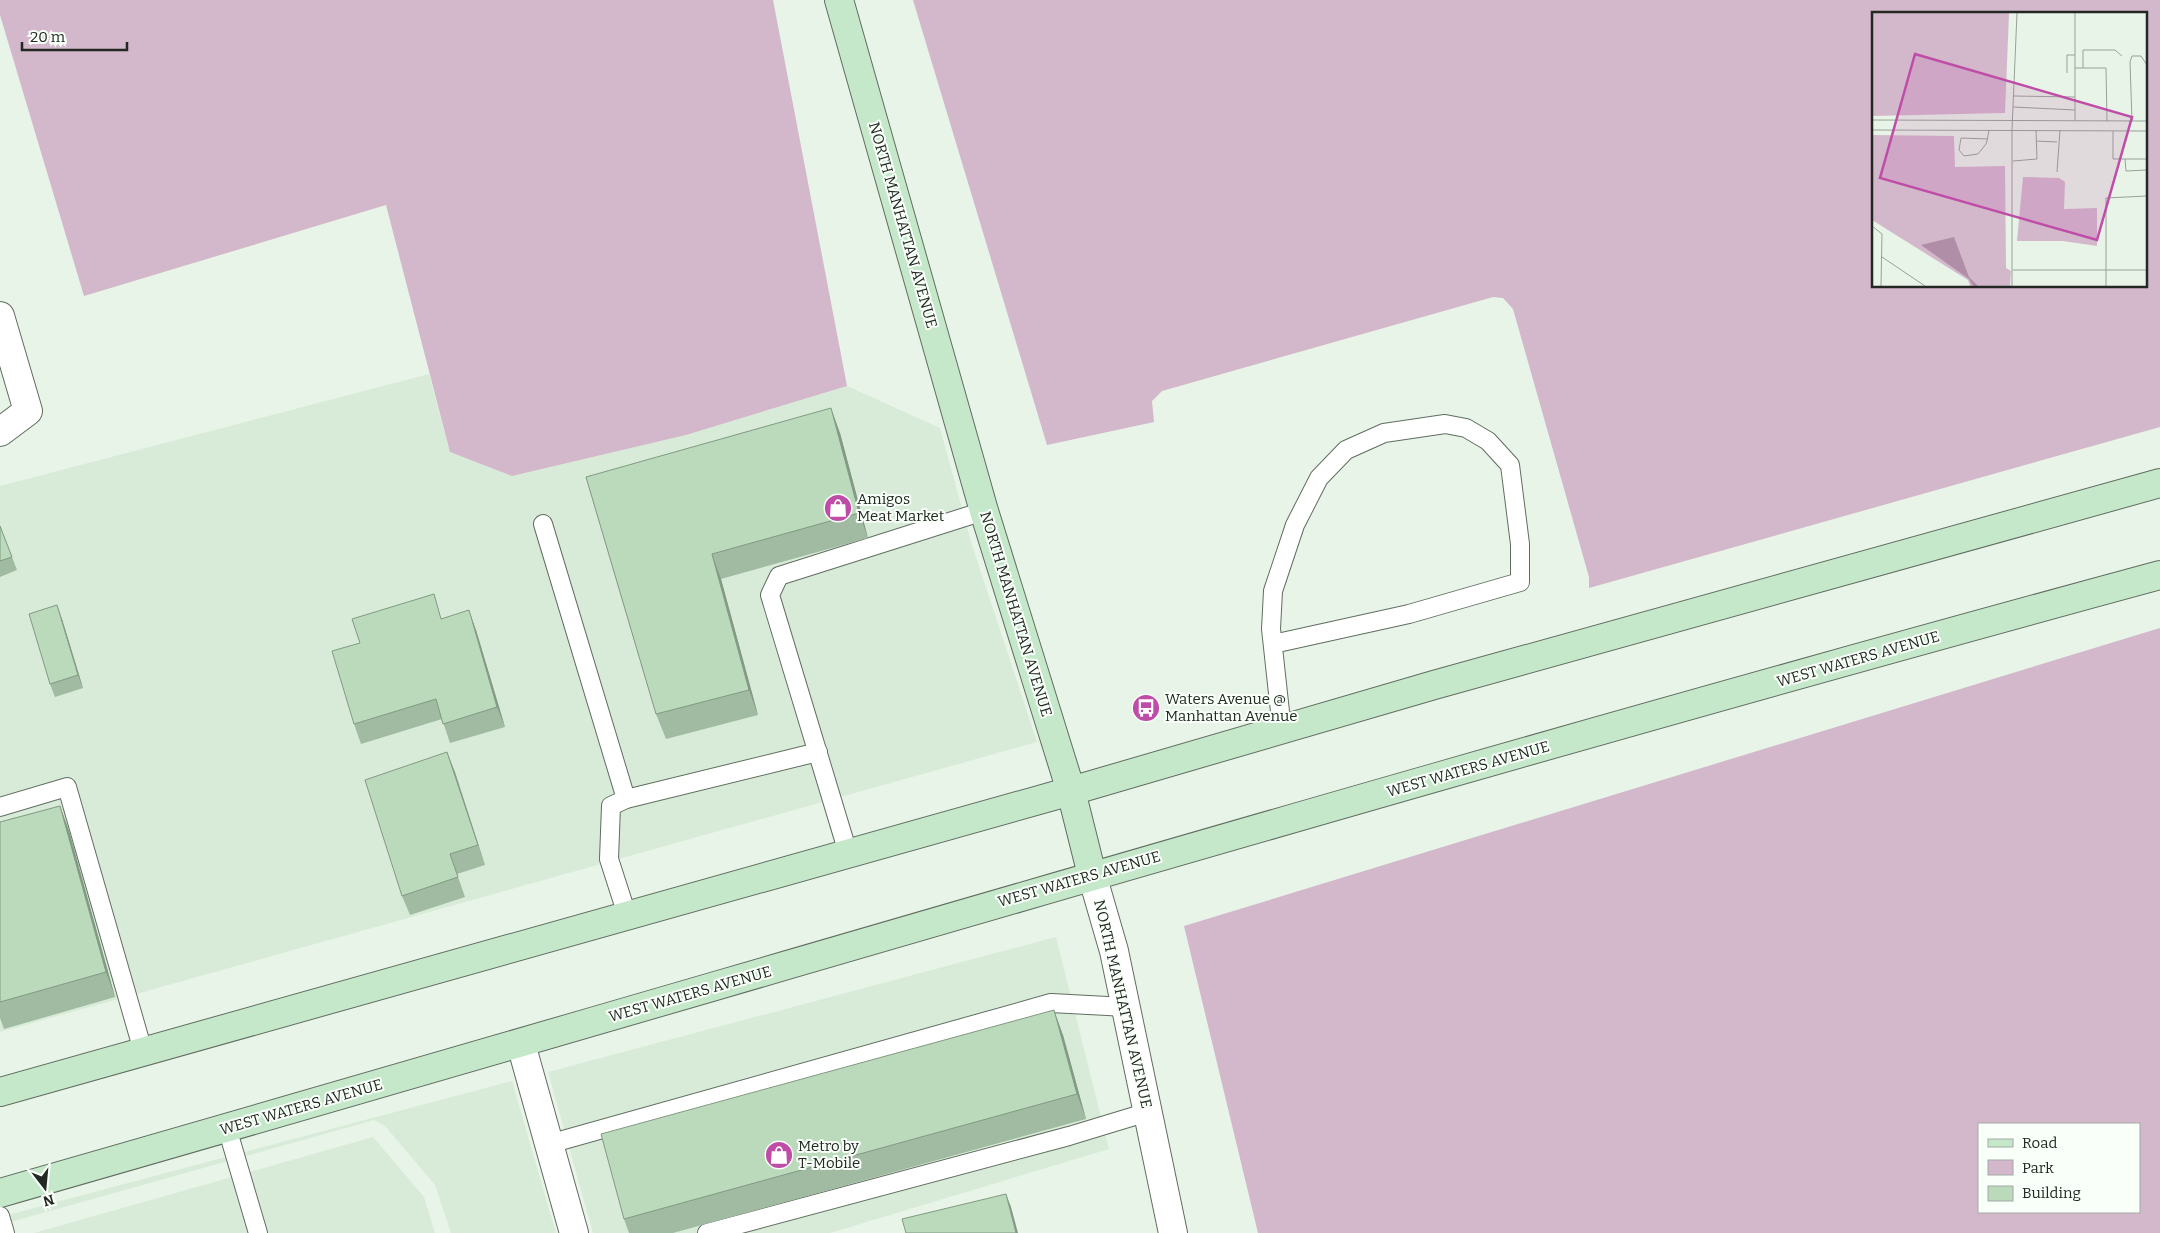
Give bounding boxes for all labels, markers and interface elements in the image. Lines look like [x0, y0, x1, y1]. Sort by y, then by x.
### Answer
inset map [1872, 12, 2148, 288]
scale bar [22, 20, 128, 52]
text: 20 m [30, 28, 66, 46]
street label: NORTH MANHATTAN AVENUE [865, 120, 941, 330]
place label: Amigos Meat Market [857, 490, 945, 525]
shop icon: Amigos Meat Market [823, 493, 853, 523]
street label: NORTH MANHATTAN AVENUE [976, 509, 1056, 719]
street label: WEST WATERS AVENUE [1775, 627, 1941, 691]
place label: Waters Avenue @ Manhattan Avenue [1165, 690, 1298, 725]
bus stop icon: Waters Avenue @ Manhattan Avenue [1131, 693, 1161, 723]
street label: WEST WATERS AVENUE [1385, 737, 1551, 801]
street label: WEST WATERS AVENUE [996, 847, 1162, 911]
street label: NORTH MANHATTAN AVENUE [1090, 898, 1156, 1110]
street label: WEST WATERS AVENUE [607, 962, 773, 1026]
street label: WEST WATERS AVENUE [218, 1075, 384, 1139]
legend [1978, 1123, 2140, 1213]
text: Road [2022, 1134, 2057, 1152]
place label: Metro by T-Mobile [798, 1137, 860, 1172]
shop icon: Metro by T-Mobile [764, 1140, 794, 1170]
text: Park [2022, 1159, 2054, 1177]
north arrow [20, 1163, 70, 1213]
text: Building [2022, 1184, 2081, 1202]
text: N [41, 1190, 56, 1210]

